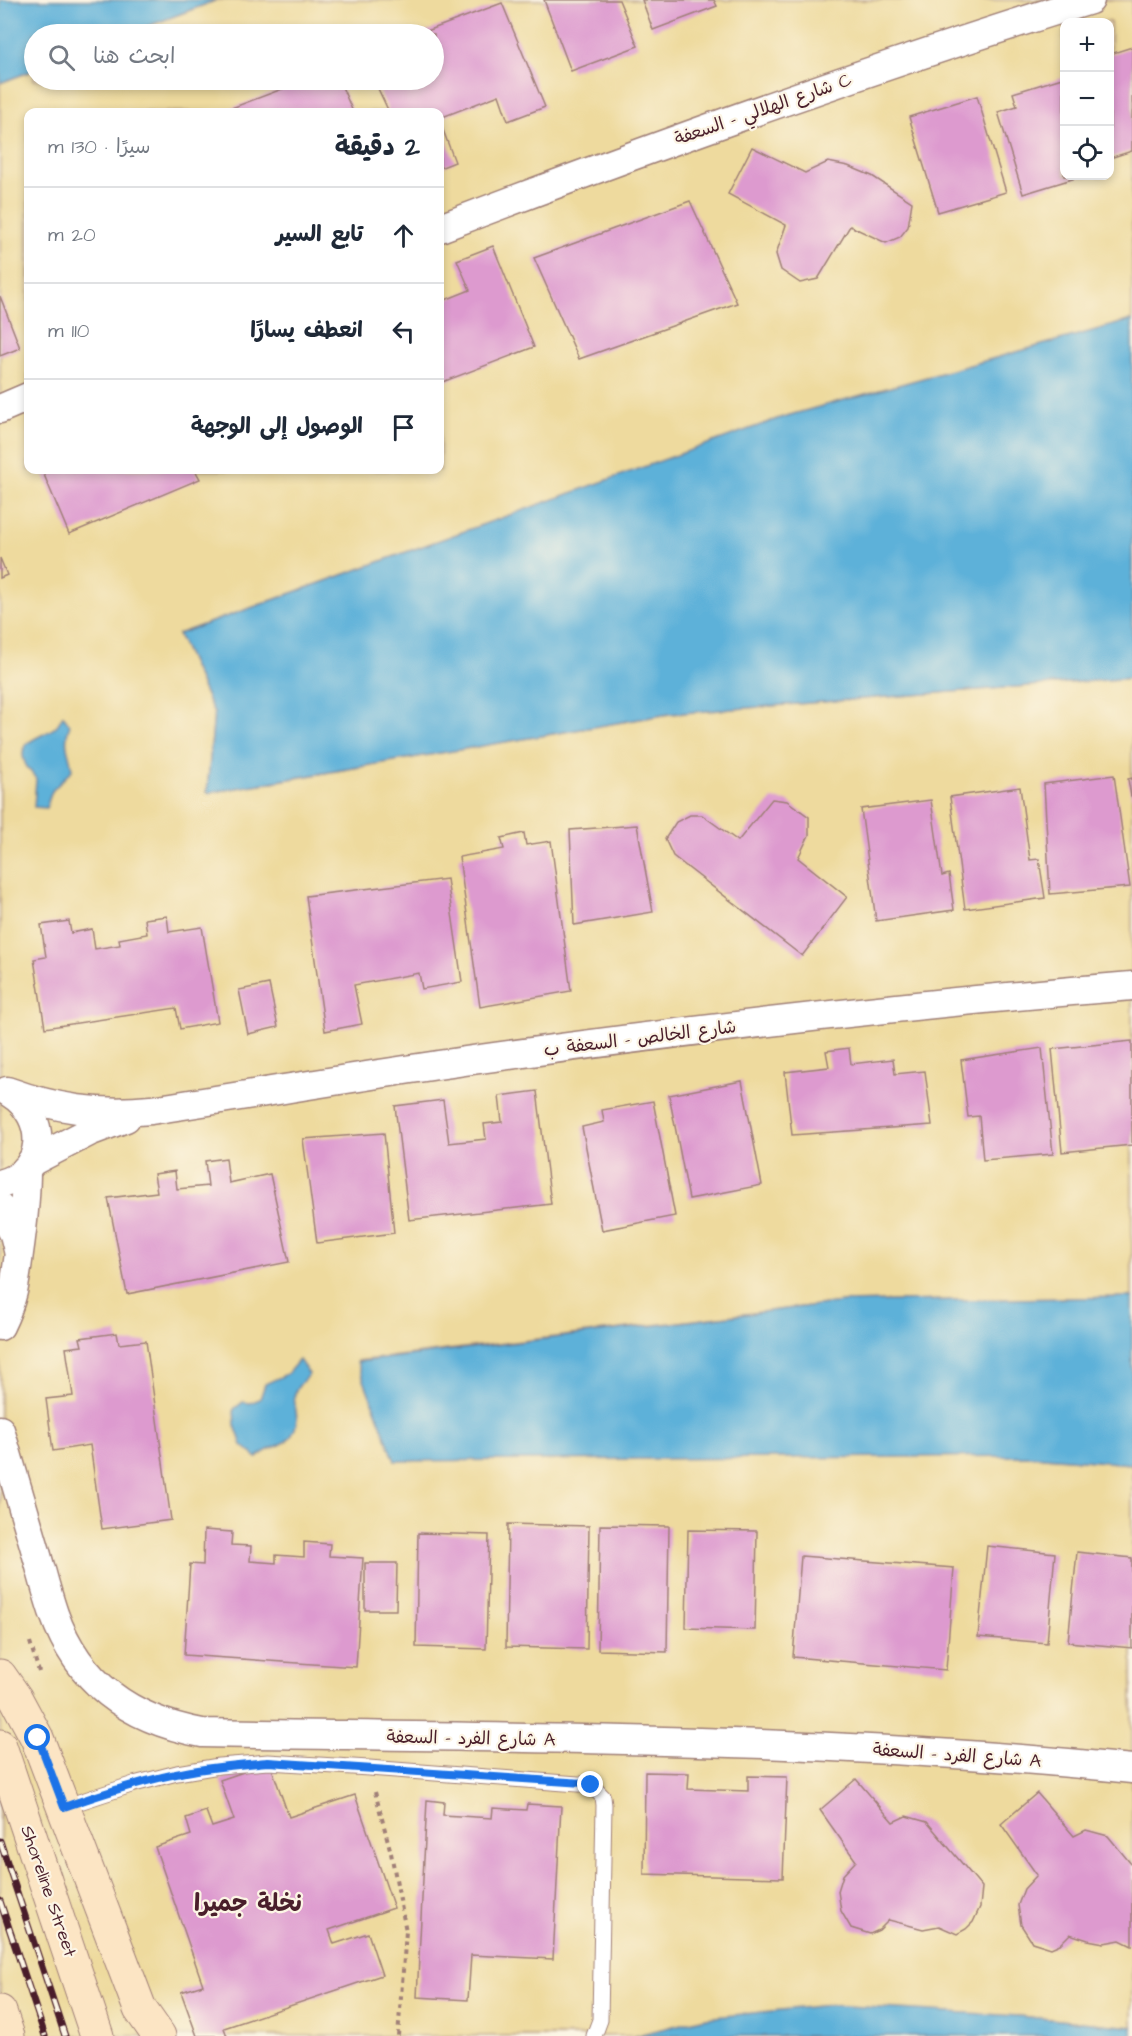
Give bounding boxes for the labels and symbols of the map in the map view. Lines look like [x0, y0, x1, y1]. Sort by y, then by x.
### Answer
street label: شارع الهلالي - السعفة C [671, 67, 856, 154]
street label: شارع الخالص - السعفة ب [542, 1014, 738, 1063]
route start [24, 1724, 50, 1750]
street label: شارع الفرد - السعفة A [386, 1725, 556, 1752]
street label: شارع الفرد - السعفة A [872, 1737, 1042, 1774]
route end [577, 1771, 603, 1797]
street label: Shoreline Street [14, 1822, 83, 1961]
district label: نخلة جميرا [194, 1887, 302, 1921]

